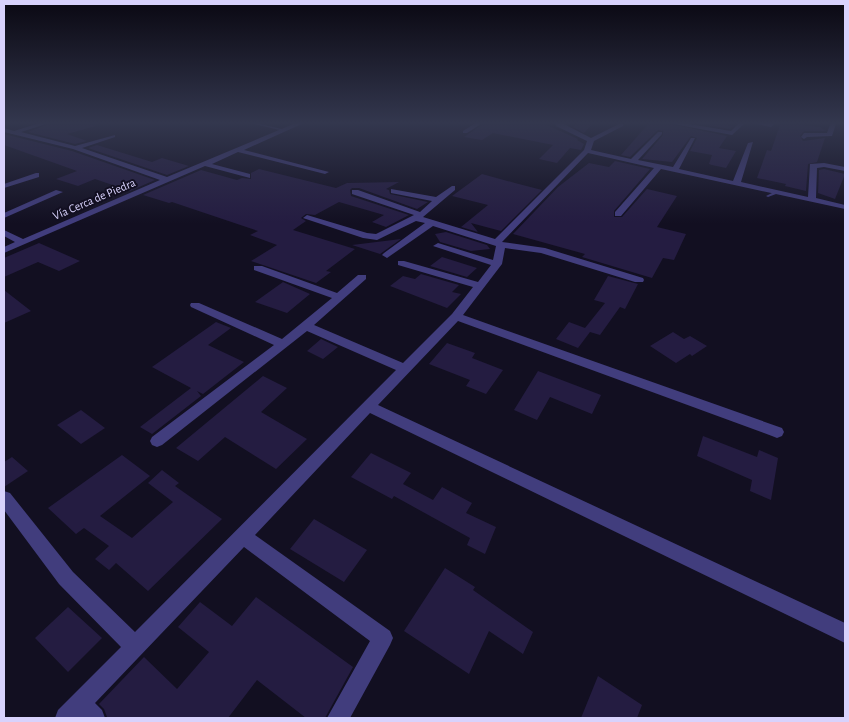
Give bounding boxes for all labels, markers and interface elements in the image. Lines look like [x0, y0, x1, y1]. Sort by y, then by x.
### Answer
street label: Vía Cerca de Piedra [51, 176, 138, 222]

